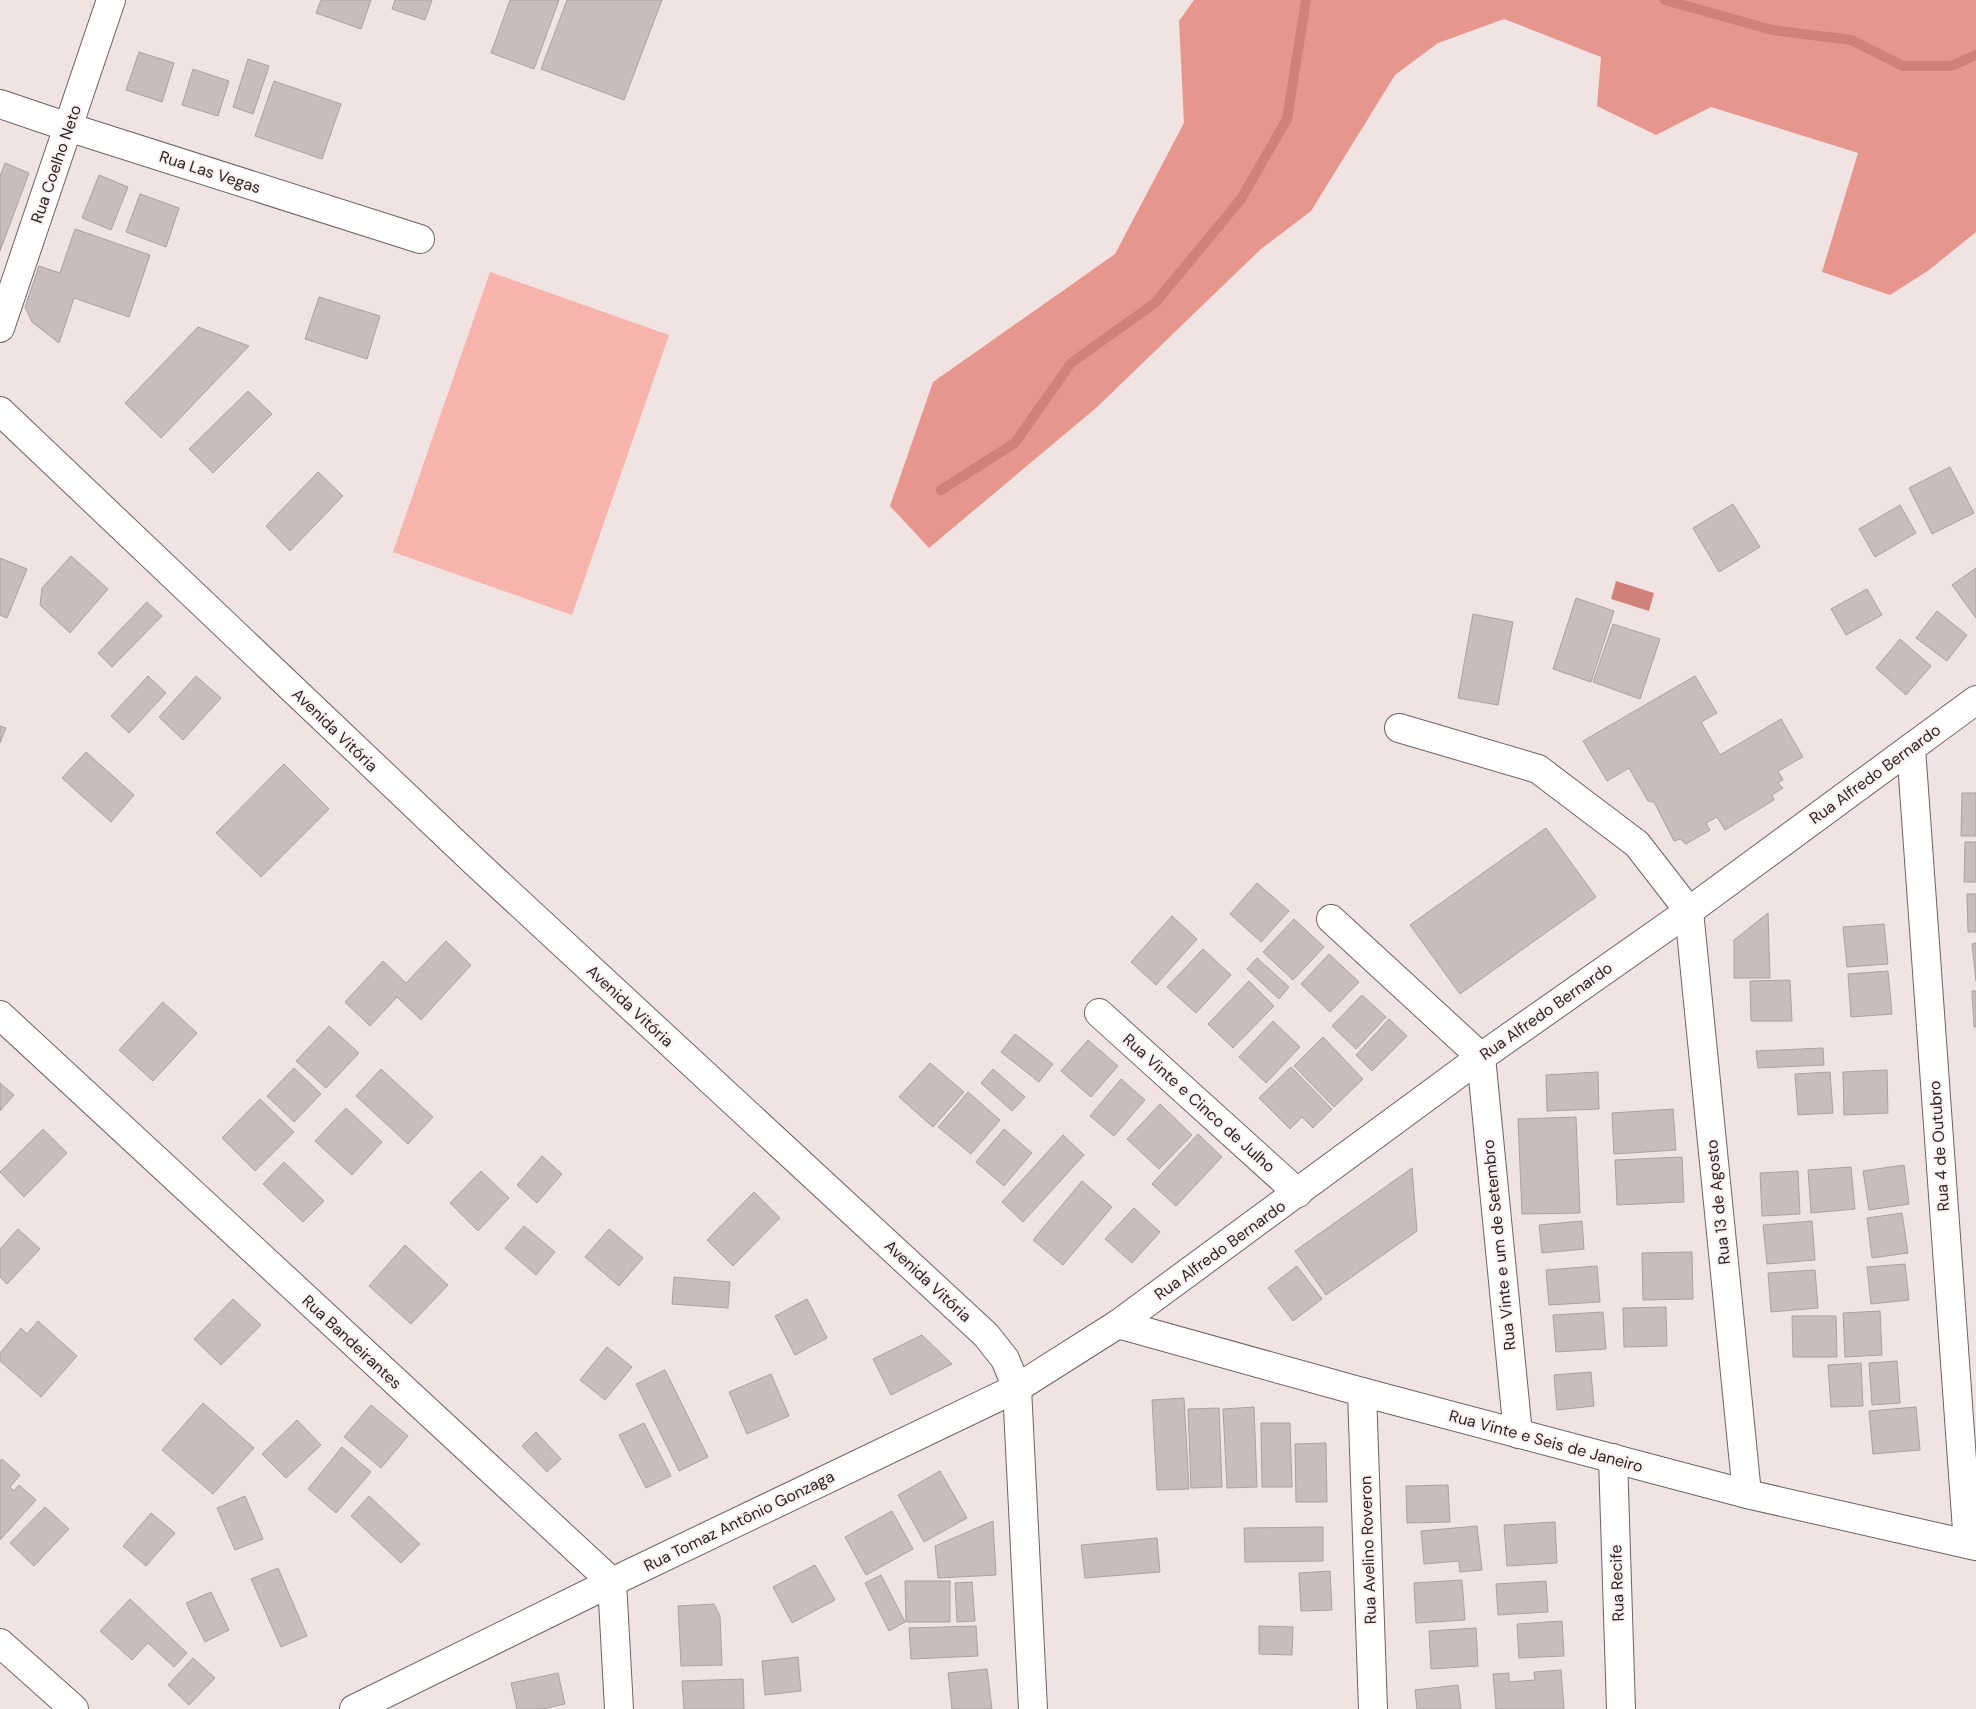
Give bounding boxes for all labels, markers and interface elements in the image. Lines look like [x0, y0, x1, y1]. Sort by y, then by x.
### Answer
street label: Rua Coelho Neto [26, 102, 86, 226]
street label: Rua Las Vegas [157, 146, 263, 198]
street label: Avenida Vitória [288, 684, 382, 776]
street label: Rua Alfredo Bernardo [1805, 719, 1945, 829]
street label: Rua Alfredo Bernardo [1475, 957, 1617, 1065]
street label: Avenida Vitória [582, 960, 678, 1052]
street label: Rua Vinte e Cinco de Julho [1118, 1029, 1280, 1177]
street label: Rua 4 de Outubro [1924, 1080, 1954, 1212]
street label: Rua 13 de Agosto [1701, 1138, 1735, 1266]
street label: Rua Vinte e um de Setembro [1477, 1139, 1521, 1351]
street label: Rua Alfredo Bernardo [1150, 1195, 1290, 1305]
street label: Avenida Vitória [880, 1235, 976, 1327]
street label: Rua Bandeirantes [298, 1290, 406, 1394]
street label: Rua Vinte e Seis de Janeiro [1447, 1405, 1645, 1477]
street label: Rua Tomaz Antônio Gonzaga [640, 1466, 838, 1576]
street label: Rua Avelino Roveron [1355, 1475, 1381, 1625]
street label: Rua Recife [1605, 1544, 1629, 1622]

